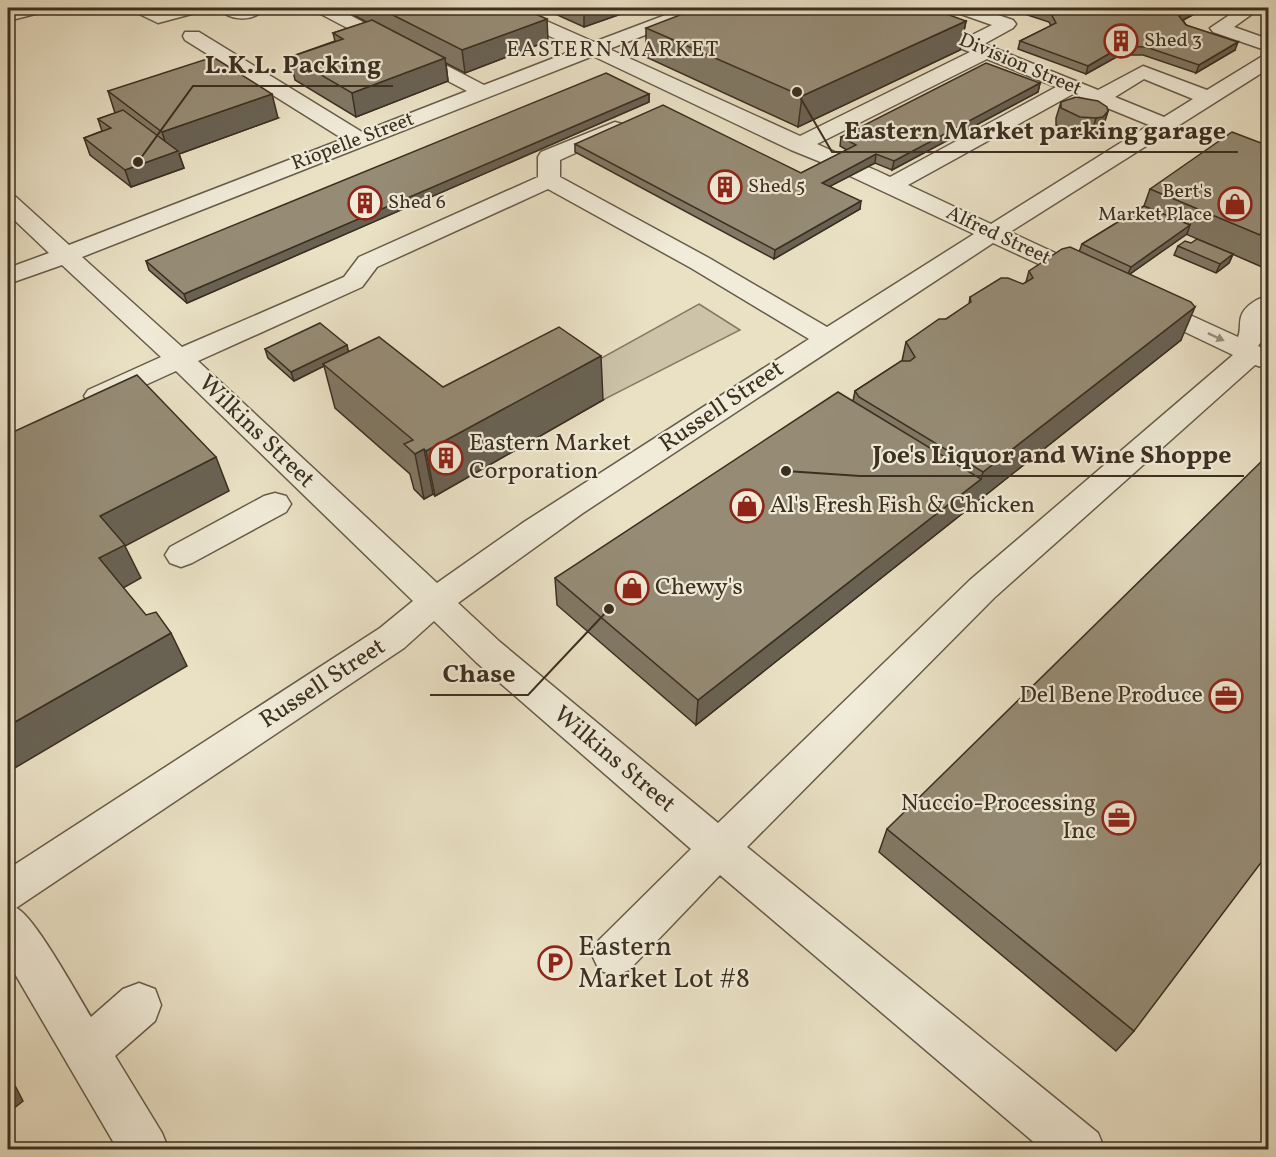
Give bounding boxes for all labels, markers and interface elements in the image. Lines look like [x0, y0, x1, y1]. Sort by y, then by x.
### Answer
building icon: Shed 3 [1103, 23, 1139, 59]
street label: Division Street [954, 27, 1086, 103]
place label: Shed 3 [1144, 27, 1202, 55]
district label: EASTERN MARKET [506, 35, 720, 66]
callout: L.K.L. Packing [193, 42, 393, 86]
text: L.K.L. Packing [205, 48, 381, 84]
street label: Riopelle Street [288, 106, 418, 178]
callout: Eastern Market parking garage [832, 108, 1238, 152]
text: Eastern Market parking garage [844, 114, 1226, 150]
building icon: Shed 5 [707, 169, 743, 205]
place label: Shed 5 [748, 173, 805, 201]
place label: Bert's Market Place [1098, 178, 1212, 229]
building icon: Shed 6 [347, 185, 383, 221]
shop icon: Bert's Market Place [1217, 186, 1253, 222]
place label: Shed 6 [388, 189, 446, 217]
street label: Alfred Street [941, 200, 1055, 272]
one-way arrow [1207, 332, 1225, 342]
street label: Russell Street [653, 353, 791, 461]
street label: Wilkins Street [190, 368, 322, 496]
place label: Eastern Market Corporation [469, 427, 631, 489]
callout: Joe's Liquor and Wine Shoppe [860, 432, 1244, 476]
text: Joe's Liquor and Wine Shoppe [871, 438, 1232, 474]
building icon: Eastern Market Corporation [428, 440, 464, 476]
shop icon: Al's Fresh Fish & Chicken [729, 488, 765, 524]
place label: Al's Fresh Fish & Chicken [770, 489, 1035, 523]
shop icon: Chewy's [614, 570, 650, 606]
place label: Chewy's [655, 571, 743, 605]
street label: Russell Street [253, 631, 393, 737]
callout: Chase [430, 651, 528, 695]
text: Chase [442, 657, 516, 693]
office icon: Del Bene Produce [1208, 678, 1244, 714]
place label: Del Bene Produce [1019, 679, 1203, 713]
street label: Wilkins Street [545, 699, 683, 821]
place label: Nuccio-Processing Inc [901, 787, 1096, 849]
office icon: Nuccio-Processing Inc [1101, 800, 1137, 836]
place label: Eastern Market Lot #8 [578, 928, 750, 999]
parking icon: Eastern Market Lot #8 [537, 945, 573, 981]

